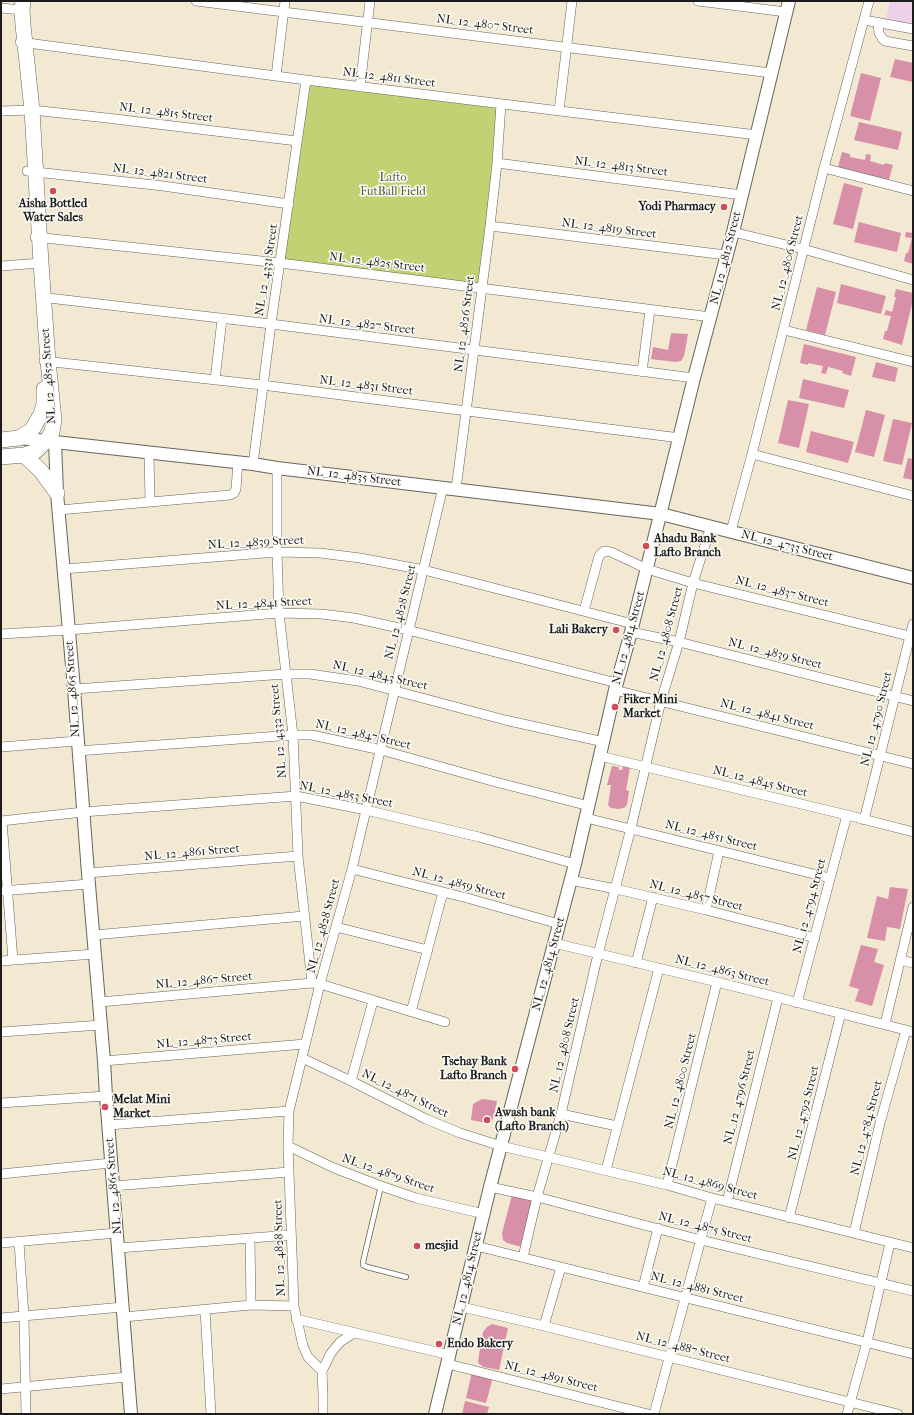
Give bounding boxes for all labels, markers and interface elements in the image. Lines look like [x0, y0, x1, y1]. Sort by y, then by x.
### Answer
street label: NL_12_4807 Street [436, 12, 534, 38]
street label: NL_12_4811 Street [342, 65, 436, 91]
street label: NL_12_4815 Street [118, 100, 214, 126]
street label: NL_12_4813 Street [573, 154, 669, 180]
street label: NL_12_4821 Street [112, 161, 208, 187]
park label: Lafto FutBall Field [360, 171, 426, 199]
marker: Aisha Bottled Water Sales [48, 186, 58, 196]
place label: Aisha Bottled Water Sales [19, 197, 87, 225]
place label: Yodi Pharmacy [638, 200, 716, 214]
marker: Yodi Pharmacy [719, 202, 729, 212]
street label: NL_12_4812 Street [707, 210, 745, 306]
street label: NL_12_4806 Street [769, 214, 807, 312]
street label: NL_12_4819 Street [561, 216, 657, 242]
street label: NL_12_4331 Street [253, 223, 281, 317]
street label: NL_12_4825 Street [328, 250, 426, 276]
street label: NL_12_4826 Street [452, 275, 478, 373]
street label: NL_12_4827 Street [318, 312, 416, 338]
street label: NL_12_4852 Street [38, 327, 60, 425]
street label: NL_12_4831 Street [318, 373, 414, 399]
street label: NL_12_4835 Street [306, 464, 402, 490]
street label: NL_12_4733 Street [740, 528, 834, 564]
place label: Ahadu Bank Lafto Branch [654, 532, 721, 560]
street label: NL_12_4839 Street [208, 533, 304, 553]
marker: Ahadu Bank Lafto Branch [641, 541, 651, 551]
street label: NL_12_4828 Street [382, 563, 420, 661]
street label: NL_12_4837 Street [734, 573, 830, 611]
street label: NL_12_4808 Street [647, 585, 687, 683]
street label: NL_12_4814 Street [610, 590, 648, 686]
street label: NL_12_4841 Street [216, 594, 312, 614]
place label: Lali Bakery [549, 623, 608, 637]
marker: Lali Bakery [611, 625, 621, 635]
street label: NL_12_4839 Street [727, 635, 823, 673]
street label: NL_12_4865 Street [62, 640, 84, 738]
street label: NL_12_4843 Street [331, 658, 429, 694]
street label: NL_12_4790 Street [858, 670, 896, 768]
street label: NL_12_4332 Street [268, 683, 290, 779]
place label: Fiker Mini Market [623, 693, 678, 721]
street label: NL_12_4841 Street [719, 696, 815, 734]
marker: Fiker Mini Market [610, 702, 620, 712]
street label: NL_12_4847 Street [314, 717, 412, 753]
street label: NL_12_4845 Street [711, 763, 809, 801]
street label: NL_12_4853 Street [298, 779, 394, 811]
street label: NL_12_4851 Street [663, 818, 759, 854]
street label: NL_12_4861 Street [144, 842, 240, 864]
street label: NL_12_4794 Street [790, 857, 830, 955]
street label: NL_12_4859 Street [411, 865, 507, 903]
street label: NL_12_4828 Street [304, 877, 344, 975]
street label: NL_12_4857 Street [648, 877, 744, 915]
street label: NL_12_4814 Street [530, 916, 568, 1012]
street label: NL_12_4863 Street [673, 952, 771, 990]
street label: NL_12_4867 Street [155, 970, 253, 992]
street label: NL_12_4808 Street [547, 996, 583, 1094]
street label: NL_12_4873 Street [156, 1030, 252, 1052]
street label: NL_12_4800 Street [662, 1032, 700, 1130]
street label: NL_12_4796 Street [721, 1048, 759, 1146]
place label: Tsehay Bank Lafto Branch [440, 1055, 507, 1083]
marker: Tsehay Bank Lafto Branch [510, 1064, 520, 1074]
street label: NL_12_4792 Street [785, 1064, 823, 1162]
street label: NL_12_4871 Street [359, 1067, 451, 1121]
street label: NL_12_4784 Street [848, 1079, 886, 1177]
place label: Melat Mini Market [113, 1093, 170, 1121]
marker: Melat Mini Market [100, 1102, 110, 1112]
place label: Awash bank (Lafto Branch) [495, 1106, 569, 1134]
marker: Awash bank (Lafto Branch) [482, 1115, 492, 1125]
street label: NL_12_4865 Street [103, 1137, 125, 1235]
street label: NL_12_4879 Street [340, 1151, 436, 1197]
street label: NL_12_4869 Street [661, 1164, 759, 1204]
street label: NL_12_4828 Street [271, 1199, 289, 1297]
street label: NL_12_4875 Street [657, 1209, 753, 1247]
street label: NL_12_4814 Street [450, 1229, 486, 1327]
place label: mesjid [425, 1239, 458, 1253]
marker: mesjid [412, 1241, 422, 1251]
street label: NL_12_4881 Street [649, 1269, 745, 1307]
street label: NL_12_4887 Street [634, 1329, 732, 1367]
place label: Endo Bakery [447, 1337, 513, 1351]
marker: Endo Bakery [434, 1339, 444, 1349]
street label: NL_12_4891 Street [503, 1358, 599, 1396]

